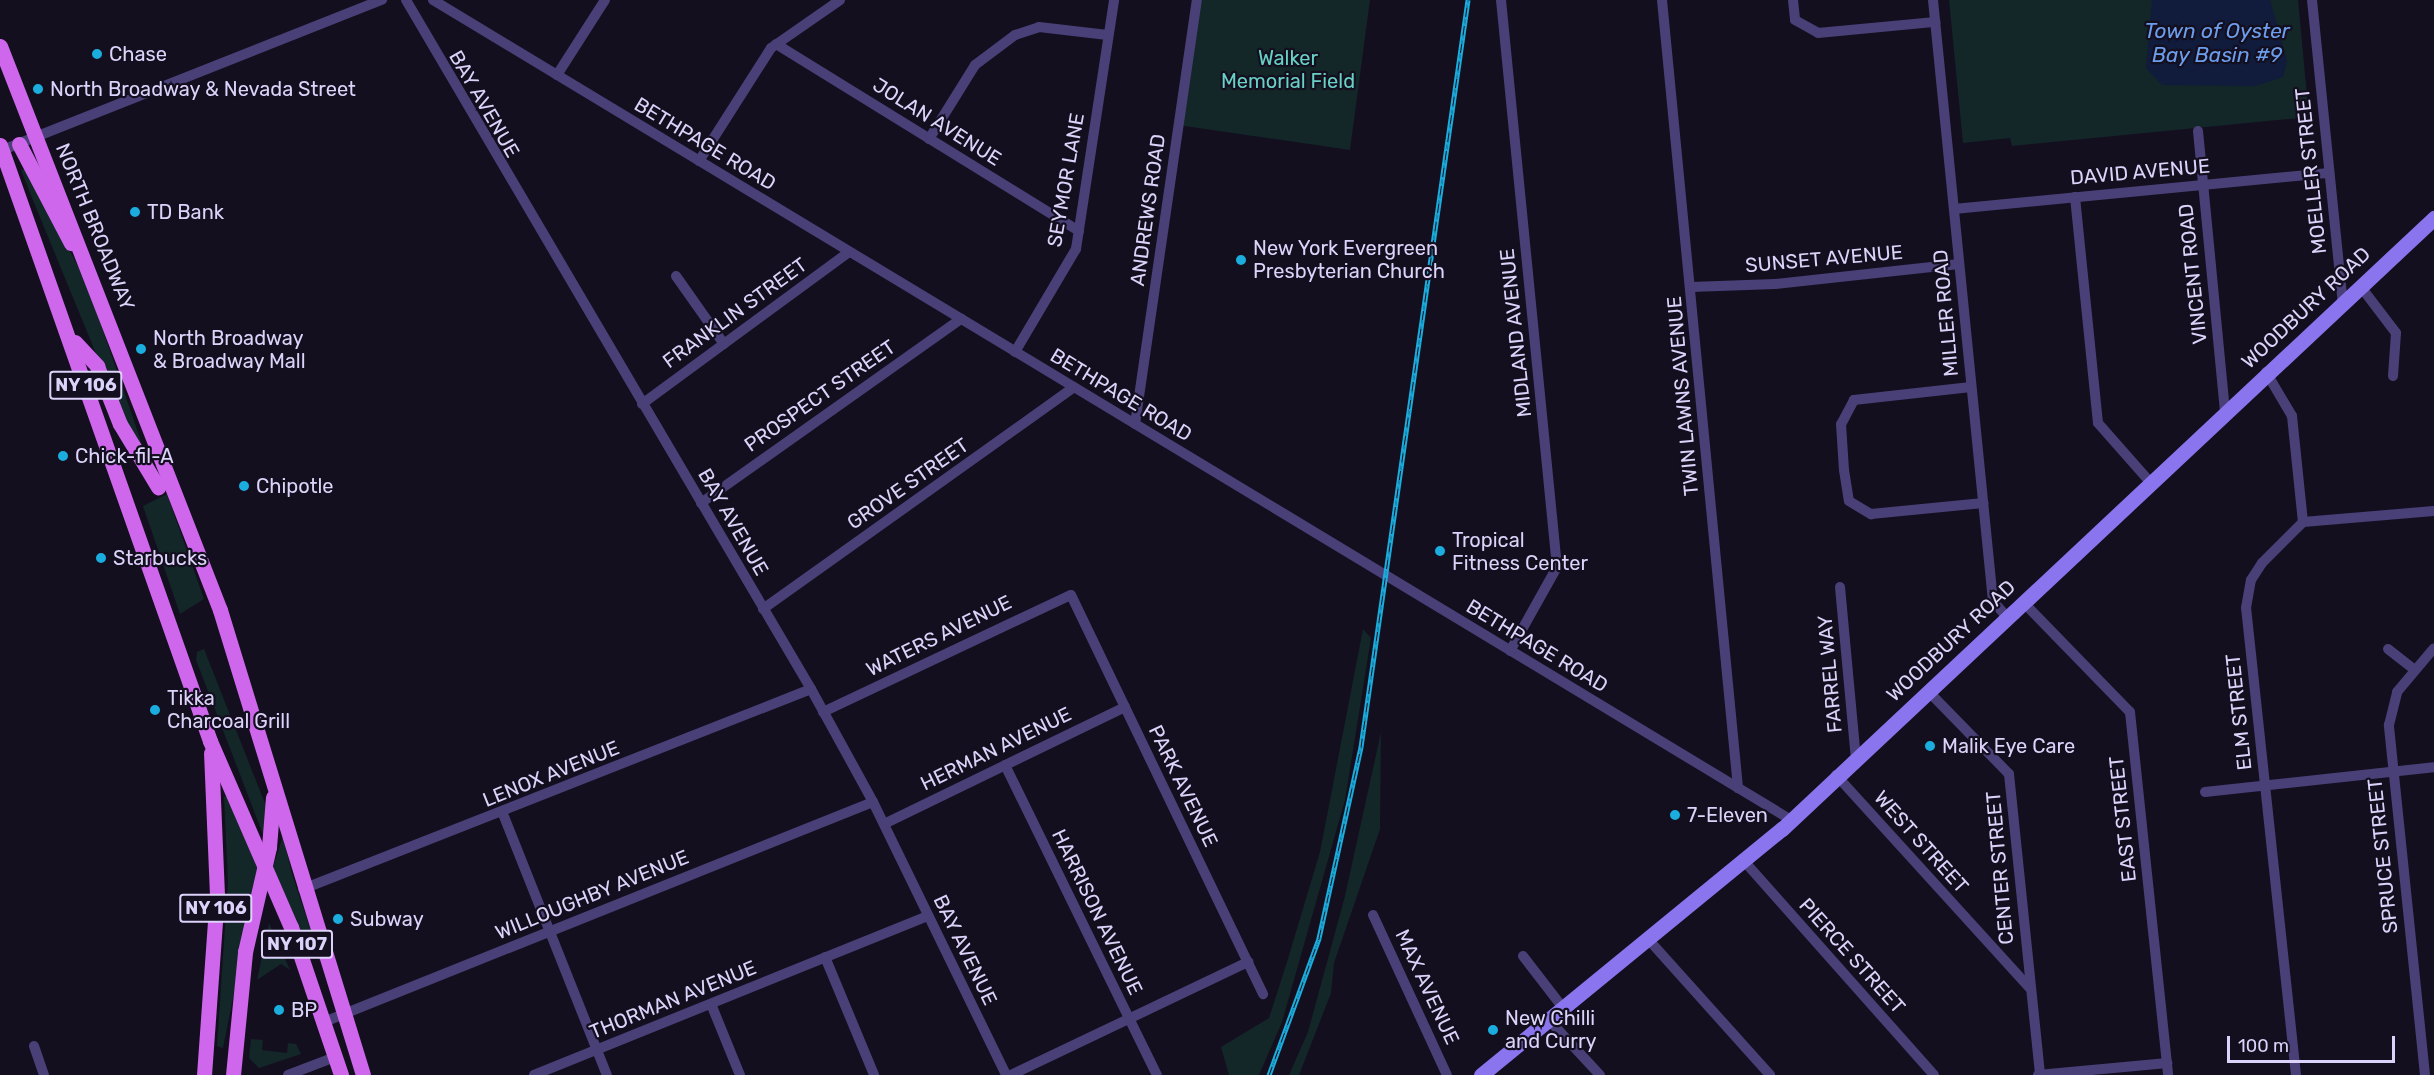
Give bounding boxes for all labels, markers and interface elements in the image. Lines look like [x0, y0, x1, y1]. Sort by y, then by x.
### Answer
water label: Town of Oyster Bay Basin #9 [2144, 18, 2290, 68]
place label: Chase [109, 42, 167, 66]
street label: BAY AVENUE [443, 46, 525, 162]
marker: Chase [90, 47, 104, 61]
park label: Walker Memorial Field [1221, 47, 1355, 94]
street label: JOLAN AVENUE [868, 73, 1006, 171]
place label: North Broadway & Nevada Street [50, 77, 356, 101]
marker: North Broadway & Nevada Street [31, 82, 45, 96]
street label: MOELLER STREET [2290, 87, 2332, 255]
street label: BETHPAGE ROAD [630, 92, 780, 196]
street label: SEYMOR LANE [1042, 111, 1090, 249]
street label: ANDREWS ROAD [1125, 133, 1171, 287]
street label: NORTH BROADWAY [50, 140, 140, 314]
street label: DAVID AVENUE [2069, 154, 2211, 190]
place label: TD Bank [147, 200, 224, 224]
street label: VINCENT ROAD [2174, 202, 2212, 346]
marker: TD Bank [128, 205, 142, 219]
place label: New York Evergreen Presbyterian Church [1253, 237, 1445, 284]
street label: SUNSET AVENUE [1744, 240, 1904, 278]
street label: WOODBURY ROAD [2236, 242, 2376, 374]
street label: MIDLAND AVENUE [1495, 247, 1537, 419]
street label: MILLER ROAD [1928, 248, 1964, 378]
street label: FRANKLIN STREET [658, 253, 812, 373]
marker: New York Evergreen Presbyterian Church [1234, 253, 1248, 267]
street label: TWIN LAWNS AVENUE [1662, 295, 1704, 497]
place label: North Broadway & Broadway Mall [153, 326, 306, 373]
street label: PROSPECT STREET [740, 335, 900, 457]
marker: North Broadway & Broadway Mall [134, 342, 148, 356]
street label: BETHPAGE ROAD [1046, 343, 1196, 447]
road number: NY 106 [48, 370, 124, 400]
street label: GROVE STREET [843, 433, 973, 535]
place label: Chick-fil-A [75, 444, 174, 468]
marker: Chick-fil-A [56, 449, 70, 463]
street label: BAY AVENUE [692, 464, 774, 580]
place label: Chipotle [256, 474, 334, 498]
marker: Chipotle [237, 479, 251, 493]
place label: Tropical Fitness Center [1452, 528, 1588, 575]
marker: Tropical Fitness Center [1433, 544, 1447, 558]
place label: Starbucks [113, 546, 207, 570]
marker: Starbucks [94, 551, 108, 565]
street label: WOODBURY ROAD [1881, 575, 2021, 707]
street label: WATERS AVENUE [862, 590, 1016, 682]
street label: BETHPAGE ROAD [1462, 594, 1612, 698]
street label: FARREL WAY [1813, 614, 1847, 734]
street label: ELM STREET [2221, 653, 2257, 771]
place label: Tikka Charcoal Grill [167, 686, 290, 733]
street label: HERMAN AVENUE [916, 702, 1076, 796]
marker: Tikka Charcoal Grill [148, 703, 162, 717]
street label: PARK AVENUE [1143, 721, 1223, 851]
place label: Malik Eye Care [1942, 734, 2075, 758]
street label: LENOX AVENUE [479, 736, 623, 812]
marker: Malik Eye Care [1923, 739, 1937, 753]
street label: EAST STREET [2104, 755, 2142, 883]
street label: SPRUCE STREET [2363, 777, 2403, 935]
street label: WEST STREET [1869, 786, 1973, 898]
street label: CENTER STREET [1981, 790, 2019, 946]
place label: 7-Eleven [1687, 803, 1768, 827]
marker: 7-Eleven [1668, 808, 1682, 822]
street label: HARRISON AVENUE [1046, 825, 1148, 999]
street label: WILLOUGHBY AVENUE [491, 845, 693, 945]
street label: BAY AVENUE [928, 891, 1002, 1009]
road number: NY 106 [178, 893, 254, 923]
street label: PIERCE STREET [1794, 893, 1910, 1019]
place label: Subway [350, 907, 424, 931]
marker: Subway [331, 912, 345, 926]
street label: MAX AVENUE [1390, 926, 1464, 1048]
road number: NY 107 [260, 929, 334, 959]
street label: THORMAN AVENUE [586, 955, 760, 1045]
place label: BP [291, 998, 317, 1022]
marker: BP [272, 1003, 286, 1017]
place label: New Chilli and Curry [1505, 1006, 1597, 1053]
marker: New Chilli and Curry [1486, 1023, 1500, 1037]
scale bar [2230, 1024, 2398, 1062]
text: 100 m [2238, 1035, 2289, 1057]

